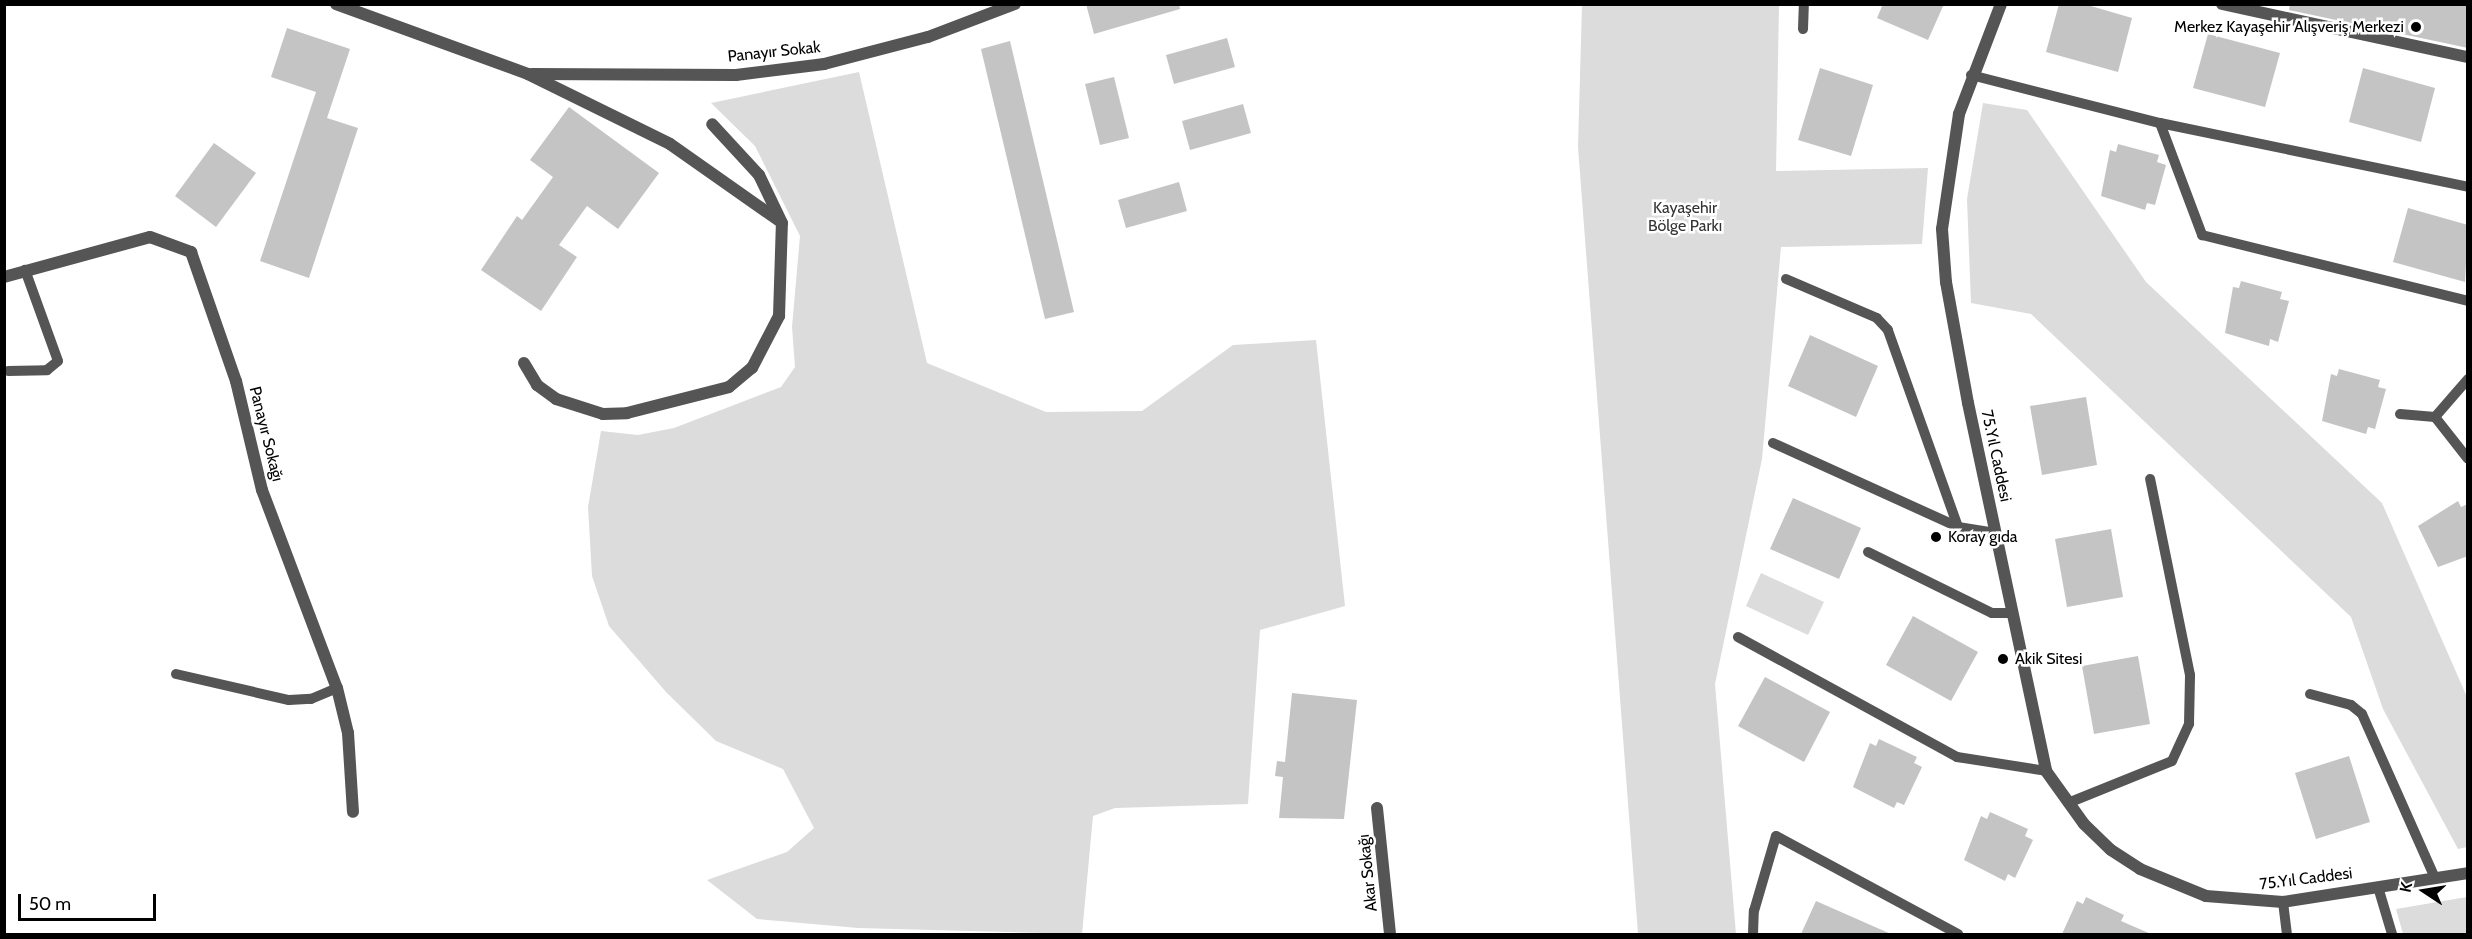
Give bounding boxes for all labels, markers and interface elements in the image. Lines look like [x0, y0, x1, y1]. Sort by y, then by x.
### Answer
place label: Merkez Kayaşehir Alışveriş Merkezi [2174, 17, 2404, 37]
marker: Merkez Kayaşehir Alışveriş Merkezi [2409, 20, 2423, 34]
street label: Panayır Sokak [727, 38, 821, 66]
park label: Kayaşehir Bölge Parkı [1648, 198, 1722, 236]
street label: Panayır Sokağı [245, 384, 287, 484]
street label: 75.Yıl Caddesi [1977, 408, 2015, 504]
place label: Koray gıda [1948, 527, 2018, 547]
marker: Koray gıda [1929, 530, 1943, 544]
place label: Akik Sitesi [2015, 649, 2082, 669]
marker: Akik Sitesi [1996, 652, 2010, 666]
street label: Akar Sokağı [1354, 833, 1382, 913]
north arrow [2394, 861, 2454, 921]
street label: 75.Yıl Caddesi [2259, 864, 2353, 894]
text: K [2396, 880, 2416, 894]
scale bar [21, 882, 159, 920]
text: 50 m [29, 893, 71, 915]

